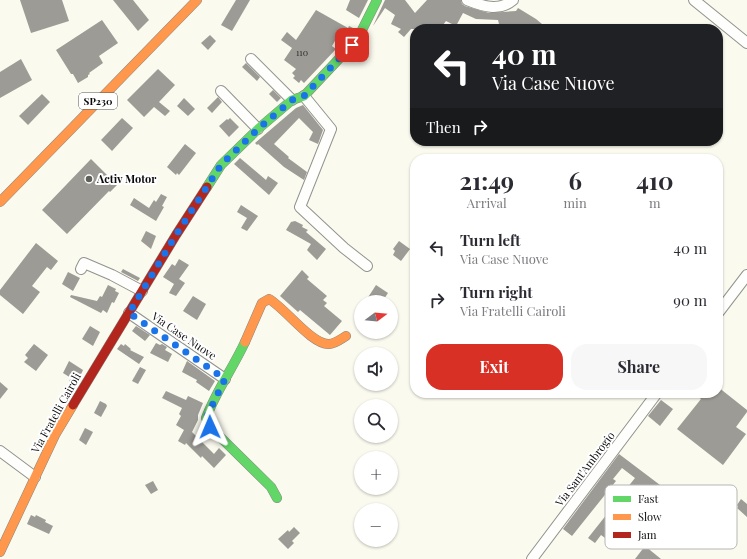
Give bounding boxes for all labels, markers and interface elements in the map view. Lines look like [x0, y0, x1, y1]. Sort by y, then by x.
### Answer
pin [335, 28, 369, 62]
icon: arrive [341, 34, 363, 56]
text: 40 m [492, 35, 557, 72]
icon: left [426, 40, 478, 92]
house number: 110 [296, 46, 308, 58]
text: Via Case Nuove [492, 71, 615, 95]
road number: SP230 [79, 93, 117, 109]
icon: right [469, 116, 491, 138]
text: Then [426, 117, 461, 137]
text: 21:49 [459, 164, 514, 196]
text: 6 [568, 164, 582, 196]
text: 410 [636, 164, 674, 196]
place label: Activ Motor [96, 171, 157, 186]
marker: Activ Motor [84, 174, 94, 184]
text: Arrival [467, 194, 507, 211]
text: min [564, 194, 587, 211]
text: m [649, 194, 661, 211]
text: Turn left [460, 230, 521, 250]
icon: left [426, 237, 448, 259]
text: 40 m [674, 238, 707, 258]
text: Via Case Nuove [460, 250, 549, 267]
text: Turn right [460, 282, 533, 302]
icon: right [426, 289, 448, 311]
text: 90 m [673, 290, 707, 310]
north arrow [354, 295, 398, 339]
map controls [354, 295, 398, 547]
text: Via Fratelli Cairoli [460, 302, 566, 319]
street label: Via Case Nuove [148, 308, 220, 363]
button: Exit [426, 344, 563, 390]
button: Share [571, 344, 707, 390]
button: sound [354, 347, 398, 391]
street label: Via Fratelli Cairoli [27, 370, 84, 456]
button: search [354, 399, 398, 443]
position arrow [189, 406, 231, 448]
street label: Via Sant'Ambrogio [551, 428, 618, 510]
button: + [354, 451, 398, 495]
legend [605, 485, 737, 549]
text: Fast [638, 491, 658, 506]
button: − [354, 503, 398, 547]
text: Slow [638, 509, 662, 524]
text: Jam [637, 527, 657, 542]

